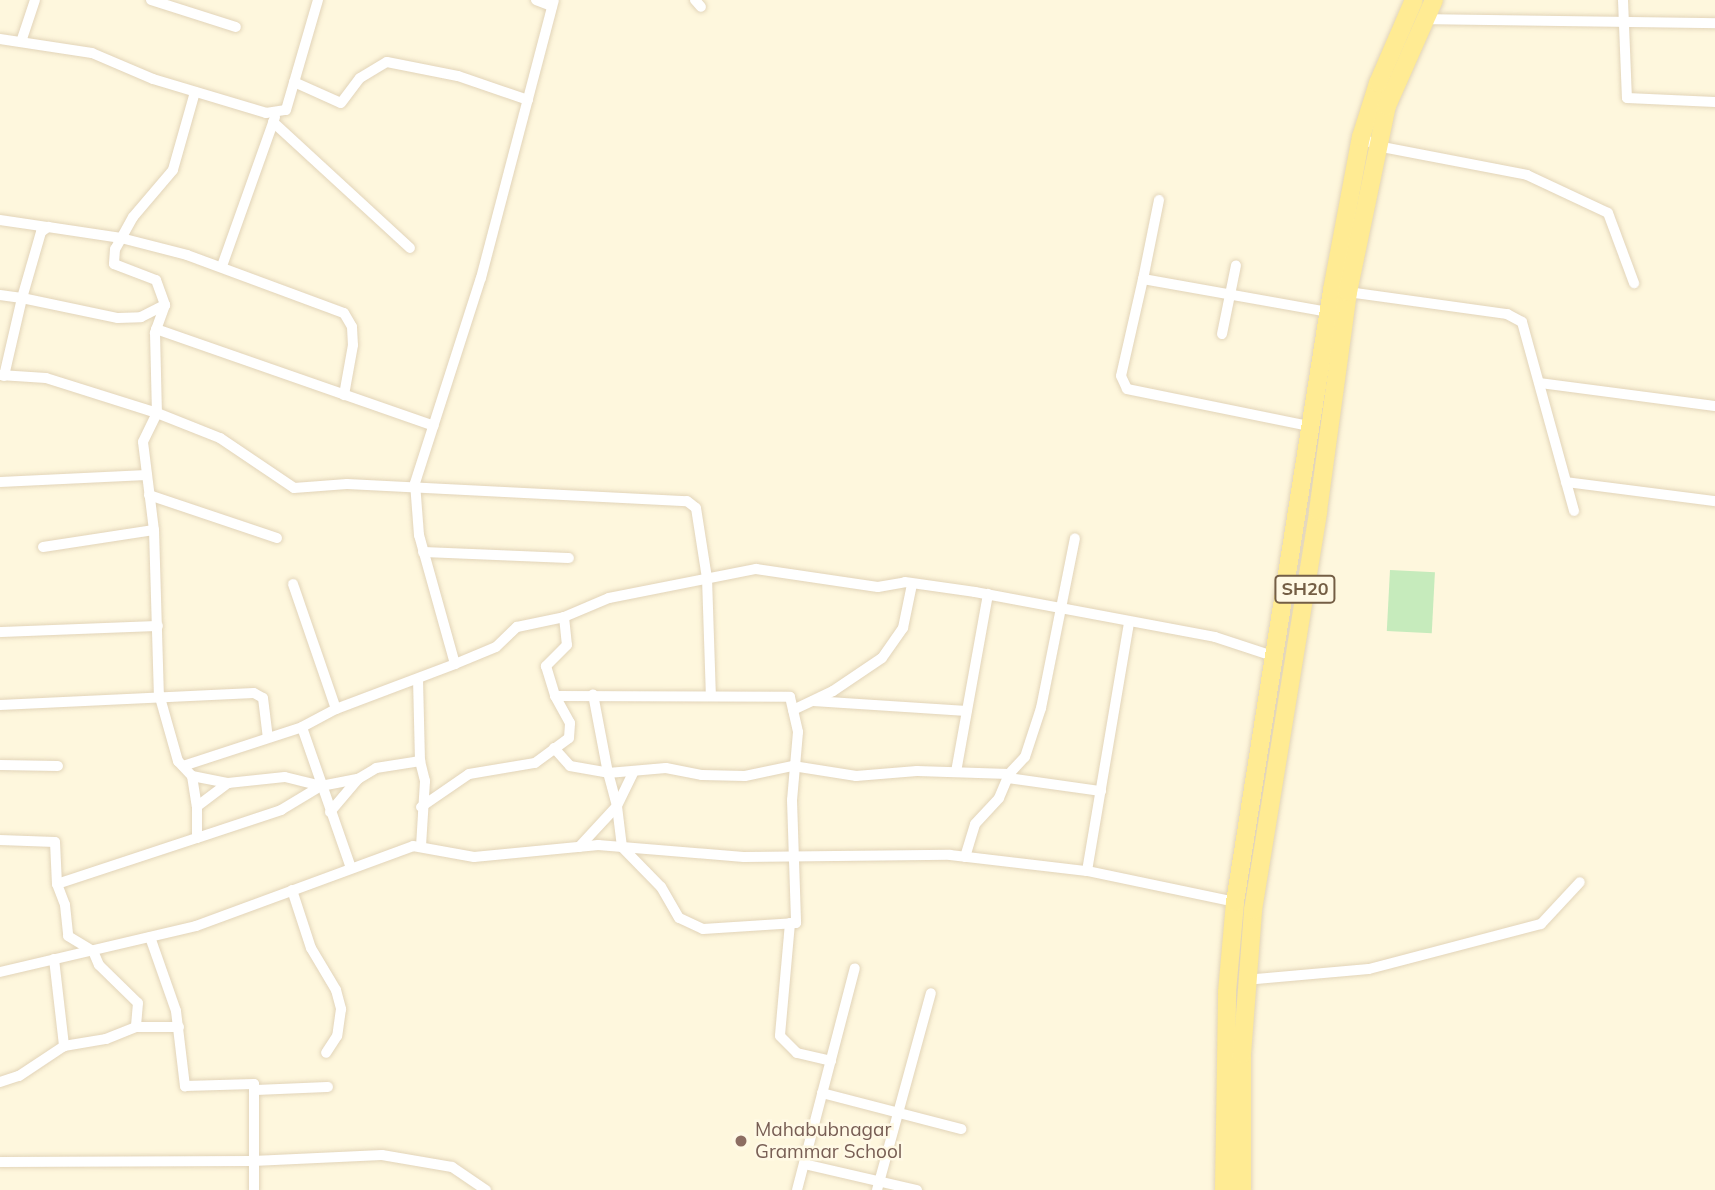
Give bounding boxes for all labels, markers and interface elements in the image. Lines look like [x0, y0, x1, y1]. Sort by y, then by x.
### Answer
road number: SH20 [1274, 574, 1336, 604]
place label: Mahabubnagar Grammar School [755, 1119, 902, 1163]
marker: Mahabubnagar Grammar School [733, 1133, 749, 1149]

